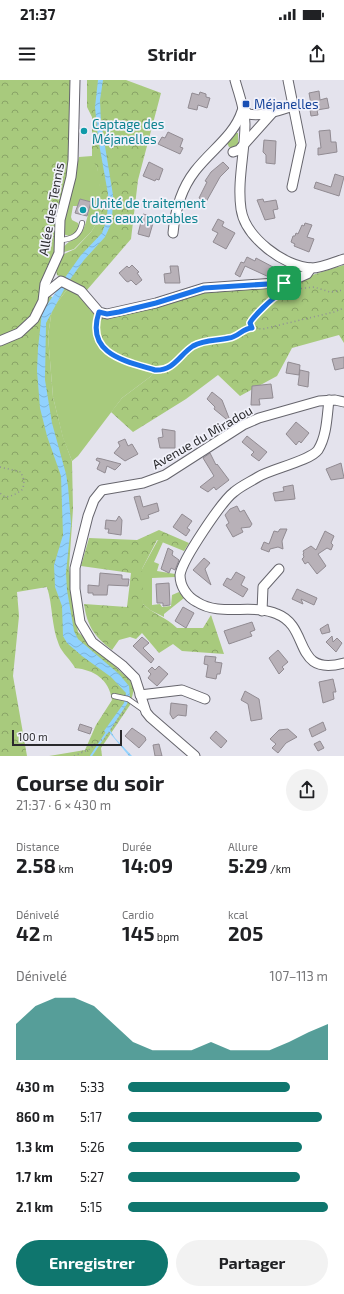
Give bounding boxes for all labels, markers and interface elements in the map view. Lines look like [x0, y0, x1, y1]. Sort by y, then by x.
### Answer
text: 21:37 [20, 5, 55, 23]
icon: menu [16, 43, 38, 65]
text: Stridr [148, 43, 196, 65]
icon: share [306, 43, 328, 65]
place label: Méjanelles [254, 96, 319, 112]
marker: Méjanelles [241, 99, 251, 109]
place label: Captage des Méjanelles [92, 116, 164, 147]
marker: Captage des Méjanelles [79, 126, 89, 136]
street label: Allée des Tennis [35, 161, 67, 257]
place label: Unité de traitement des eaux potables [91, 195, 206, 226]
marker: Unité de traitement des eaux potables [78, 205, 88, 215]
pin [267, 266, 301, 300]
icon: arrive [273, 272, 295, 294]
street label: Avenue du Miradou [149, 402, 255, 472]
scale bar [12, 728, 122, 747]
text: 100 m [18, 730, 48, 743]
text: Course du soir [16, 769, 164, 795]
button: share [286, 769, 328, 811]
text: 21:37 · 6 × 430 m [16, 797, 111, 813]
text: Distance [16, 840, 59, 853]
text: Durée [122, 840, 152, 853]
text: Allure [228, 840, 258, 853]
text: 2.58 [16, 853, 56, 877]
text: 14:09 [122, 853, 173, 877]
text: 5:29 [228, 853, 268, 877]
text: km [56, 862, 74, 875]
text: /km [268, 862, 291, 875]
text: Dénivelé [16, 908, 59, 921]
text: Cardio [122, 908, 154, 921]
text: kcal [228, 908, 248, 921]
text: 42 [16, 921, 40, 945]
text: 145 [122, 921, 154, 945]
text: 205 [228, 921, 263, 945]
text: m [40, 930, 52, 943]
text: bpm [154, 930, 179, 943]
text: Dénivelé [16, 968, 67, 984]
text: 107–113 m [269, 968, 328, 984]
text: 430 m [16, 1079, 54, 1095]
text: 5:33 [80, 1079, 105, 1095]
text: 860 m [16, 1109, 54, 1125]
text: 5:17 [80, 1109, 102, 1125]
text: 1.3 km [16, 1139, 54, 1155]
text: 5:26 [80, 1139, 105, 1155]
text: 1.7 km [16, 1169, 53, 1185]
text: 5:27 [80, 1169, 104, 1185]
text: 2.1 km [16, 1199, 53, 1215]
text: 5:15 [80, 1199, 102, 1215]
button: Enregistrer [16, 1240, 168, 1286]
button: Partager [176, 1240, 328, 1286]

